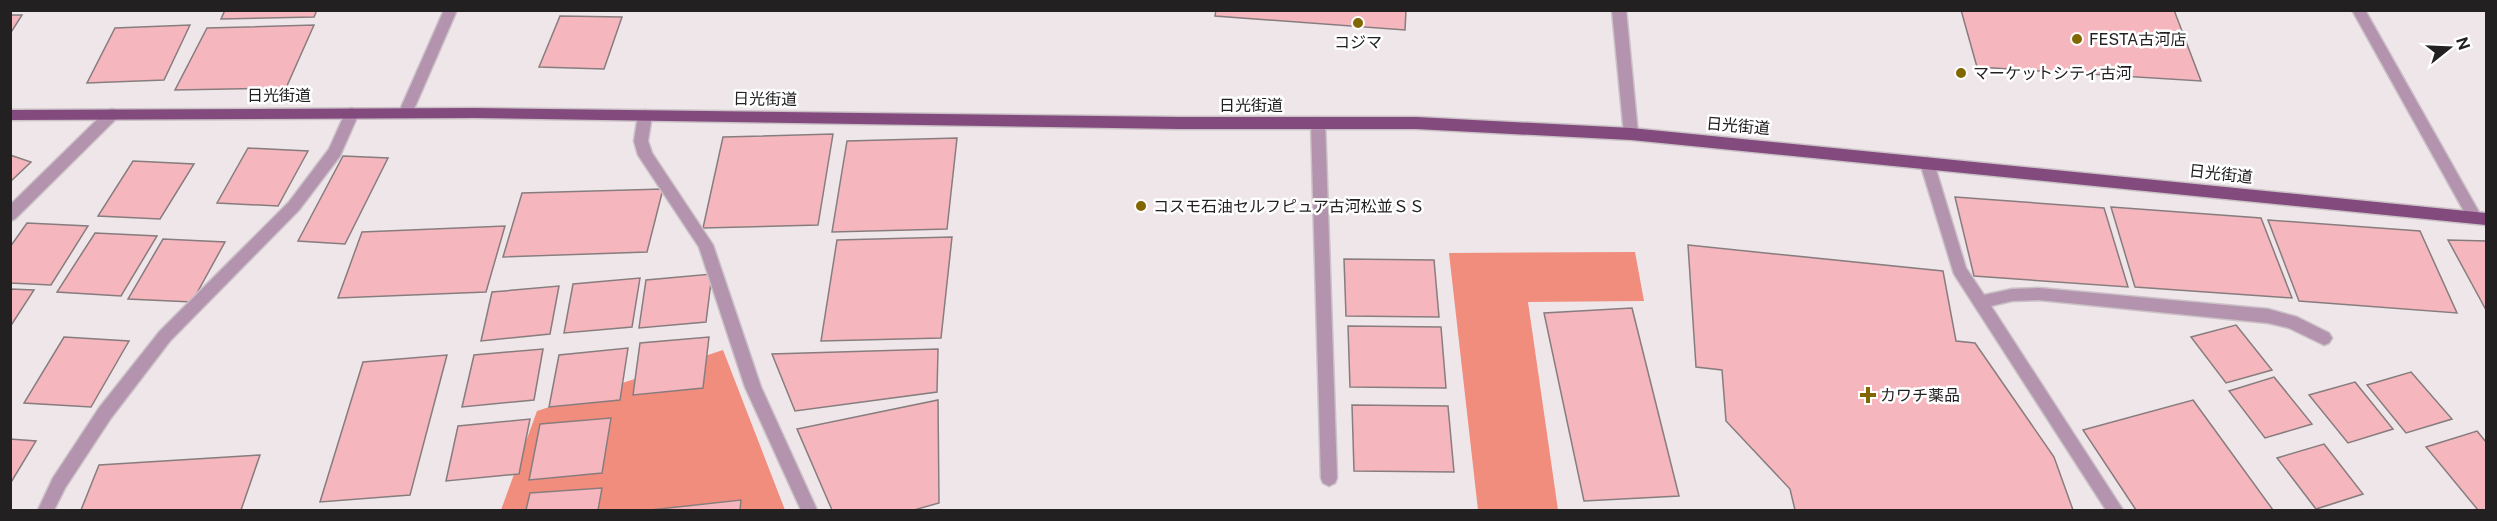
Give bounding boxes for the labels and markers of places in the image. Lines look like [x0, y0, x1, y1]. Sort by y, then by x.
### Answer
marker: コジマ [1351, 16, 1365, 30]
place label: FESTA古河店 [2089, 30, 2186, 49]
marker: FESTA古河店 [2070, 32, 2084, 46]
place label: コジマ [1334, 33, 1382, 52]
place label: マーケットシティ古河 [1973, 64, 2132, 83]
marker: マーケットシティ古河 [1954, 66, 1968, 80]
place label: コスモ石油セルフピュア古河松並ＳＳ [1153, 197, 1425, 216]
marker: コスモ石油セルフピュア古河松並ＳＳ [1134, 199, 1148, 213]
place label: カワチ薬品 [1880, 386, 1960, 405]
marker: カワチ薬品 [1861, 388, 1875, 402]

